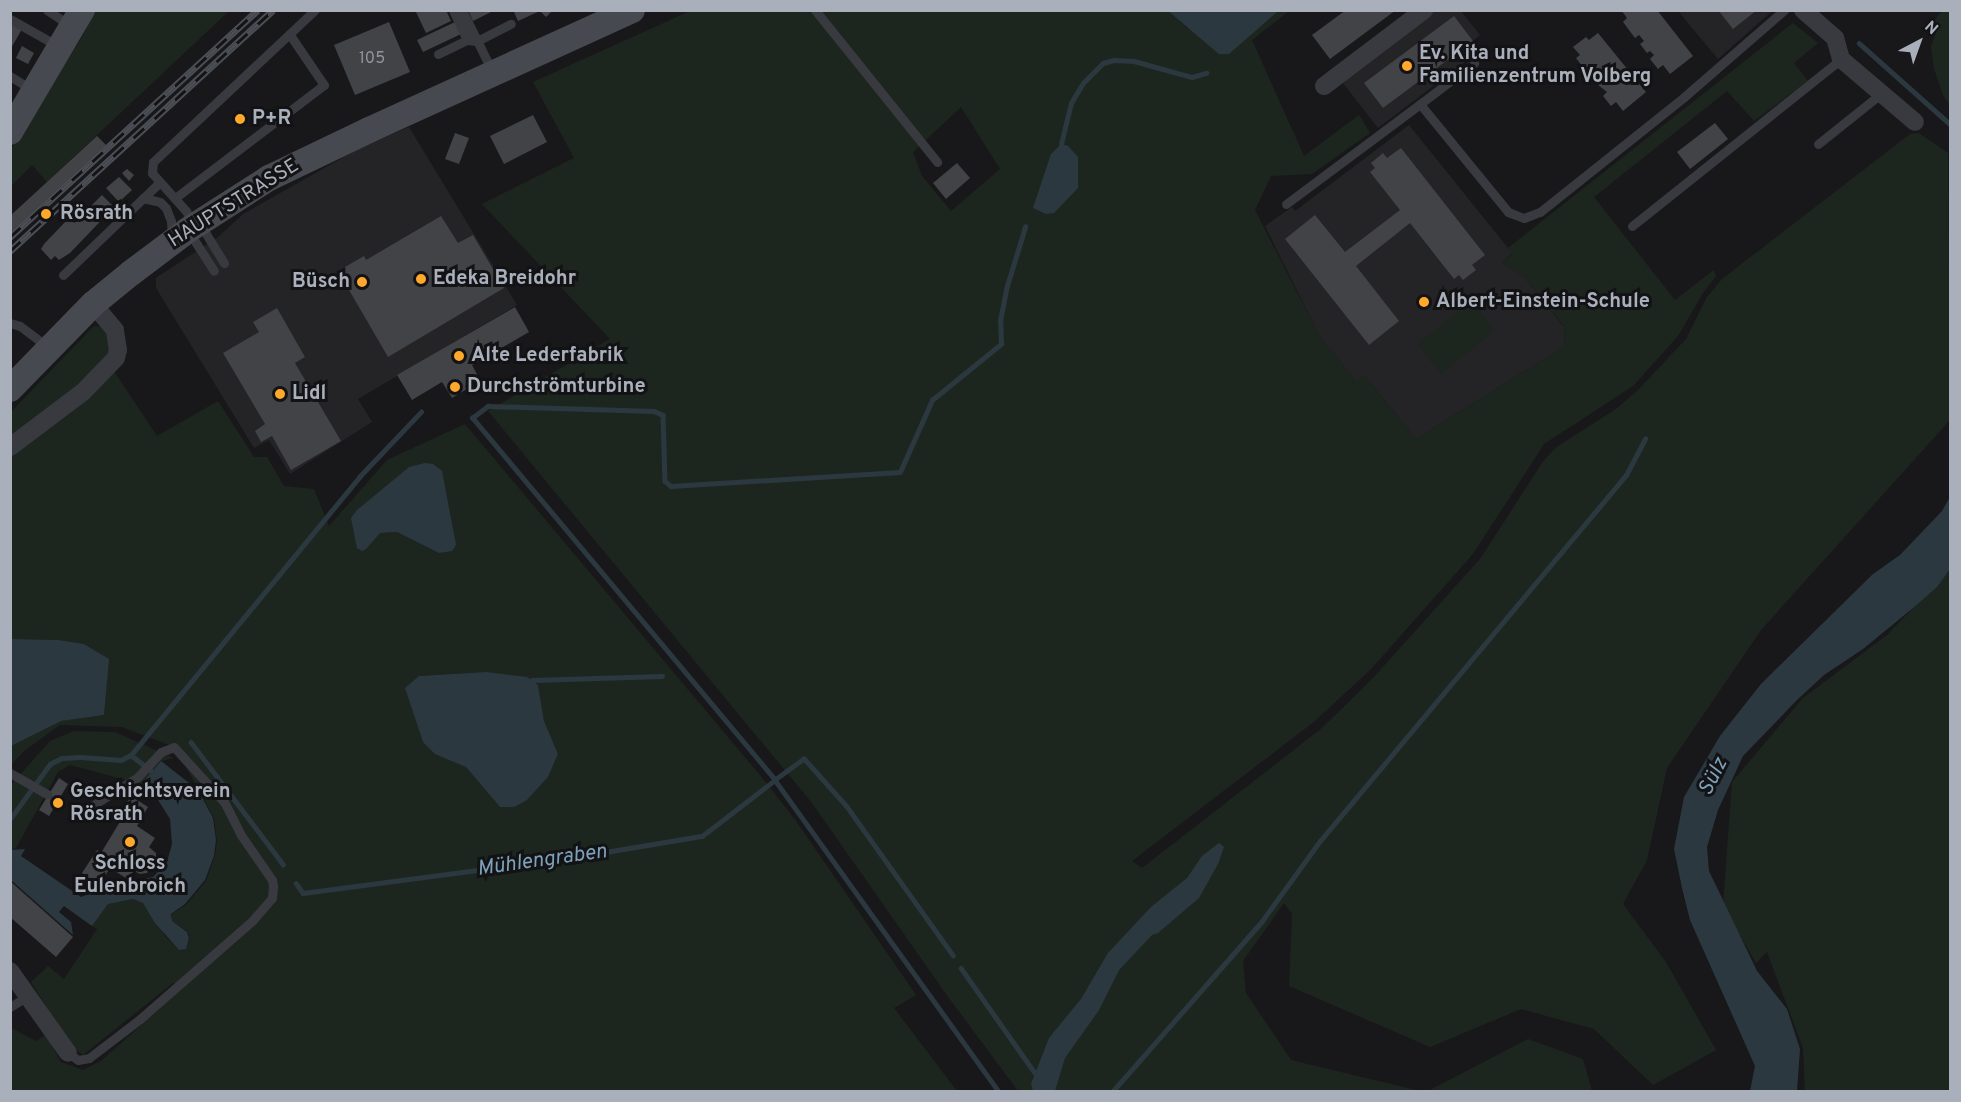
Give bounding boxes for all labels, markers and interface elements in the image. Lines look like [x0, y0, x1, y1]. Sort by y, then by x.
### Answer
north arrow [1889, 12, 1949, 72]
text: N [1920, 17, 1942, 40]
place label: Ev. Kita und Familienzentrum Volberg [1419, 42, 1652, 89]
house number: 105 [359, 49, 385, 69]
marker: Ev. Kita und Familienzentrum Volberg [1400, 59, 1414, 73]
place label: P+R [252, 107, 291, 131]
marker: P+R [233, 112, 247, 126]
street label: HAUPTSTRASSE [164, 154, 304, 254]
place label: Rösrath [60, 202, 133, 226]
marker: Rösrath [37, 205, 55, 223]
place label: Edeka Breidohr [433, 267, 576, 291]
place label: Büsch [292, 270, 350, 294]
marker: Edeka Breidohr [414, 272, 428, 286]
marker: Büsch [355, 275, 369, 289]
place label: Albert-Einstein-Schule [1436, 290, 1650, 314]
marker: Albert-Einstein-Schule [1417, 295, 1431, 309]
place label: Alte Lederfabrik [471, 344, 624, 368]
marker: Alte Lederfabrik [452, 349, 466, 363]
place label: Durchströmturbine [467, 375, 646, 399]
marker: Durchströmturbine [448, 380, 462, 394]
place label: Lidl [292, 382, 326, 406]
marker: Lidl [273, 387, 287, 401]
water label: Sülz [1694, 754, 1734, 800]
place label: Geschichtsverein Rösrath [70, 780, 231, 827]
marker: Geschichtsverein Rösrath [51, 796, 65, 810]
marker: Schloss Eulenbroich [123, 835, 137, 849]
water label: Mühlengraben [476, 839, 608, 883]
place label: Schloss Eulenbroich [74, 852, 186, 899]

